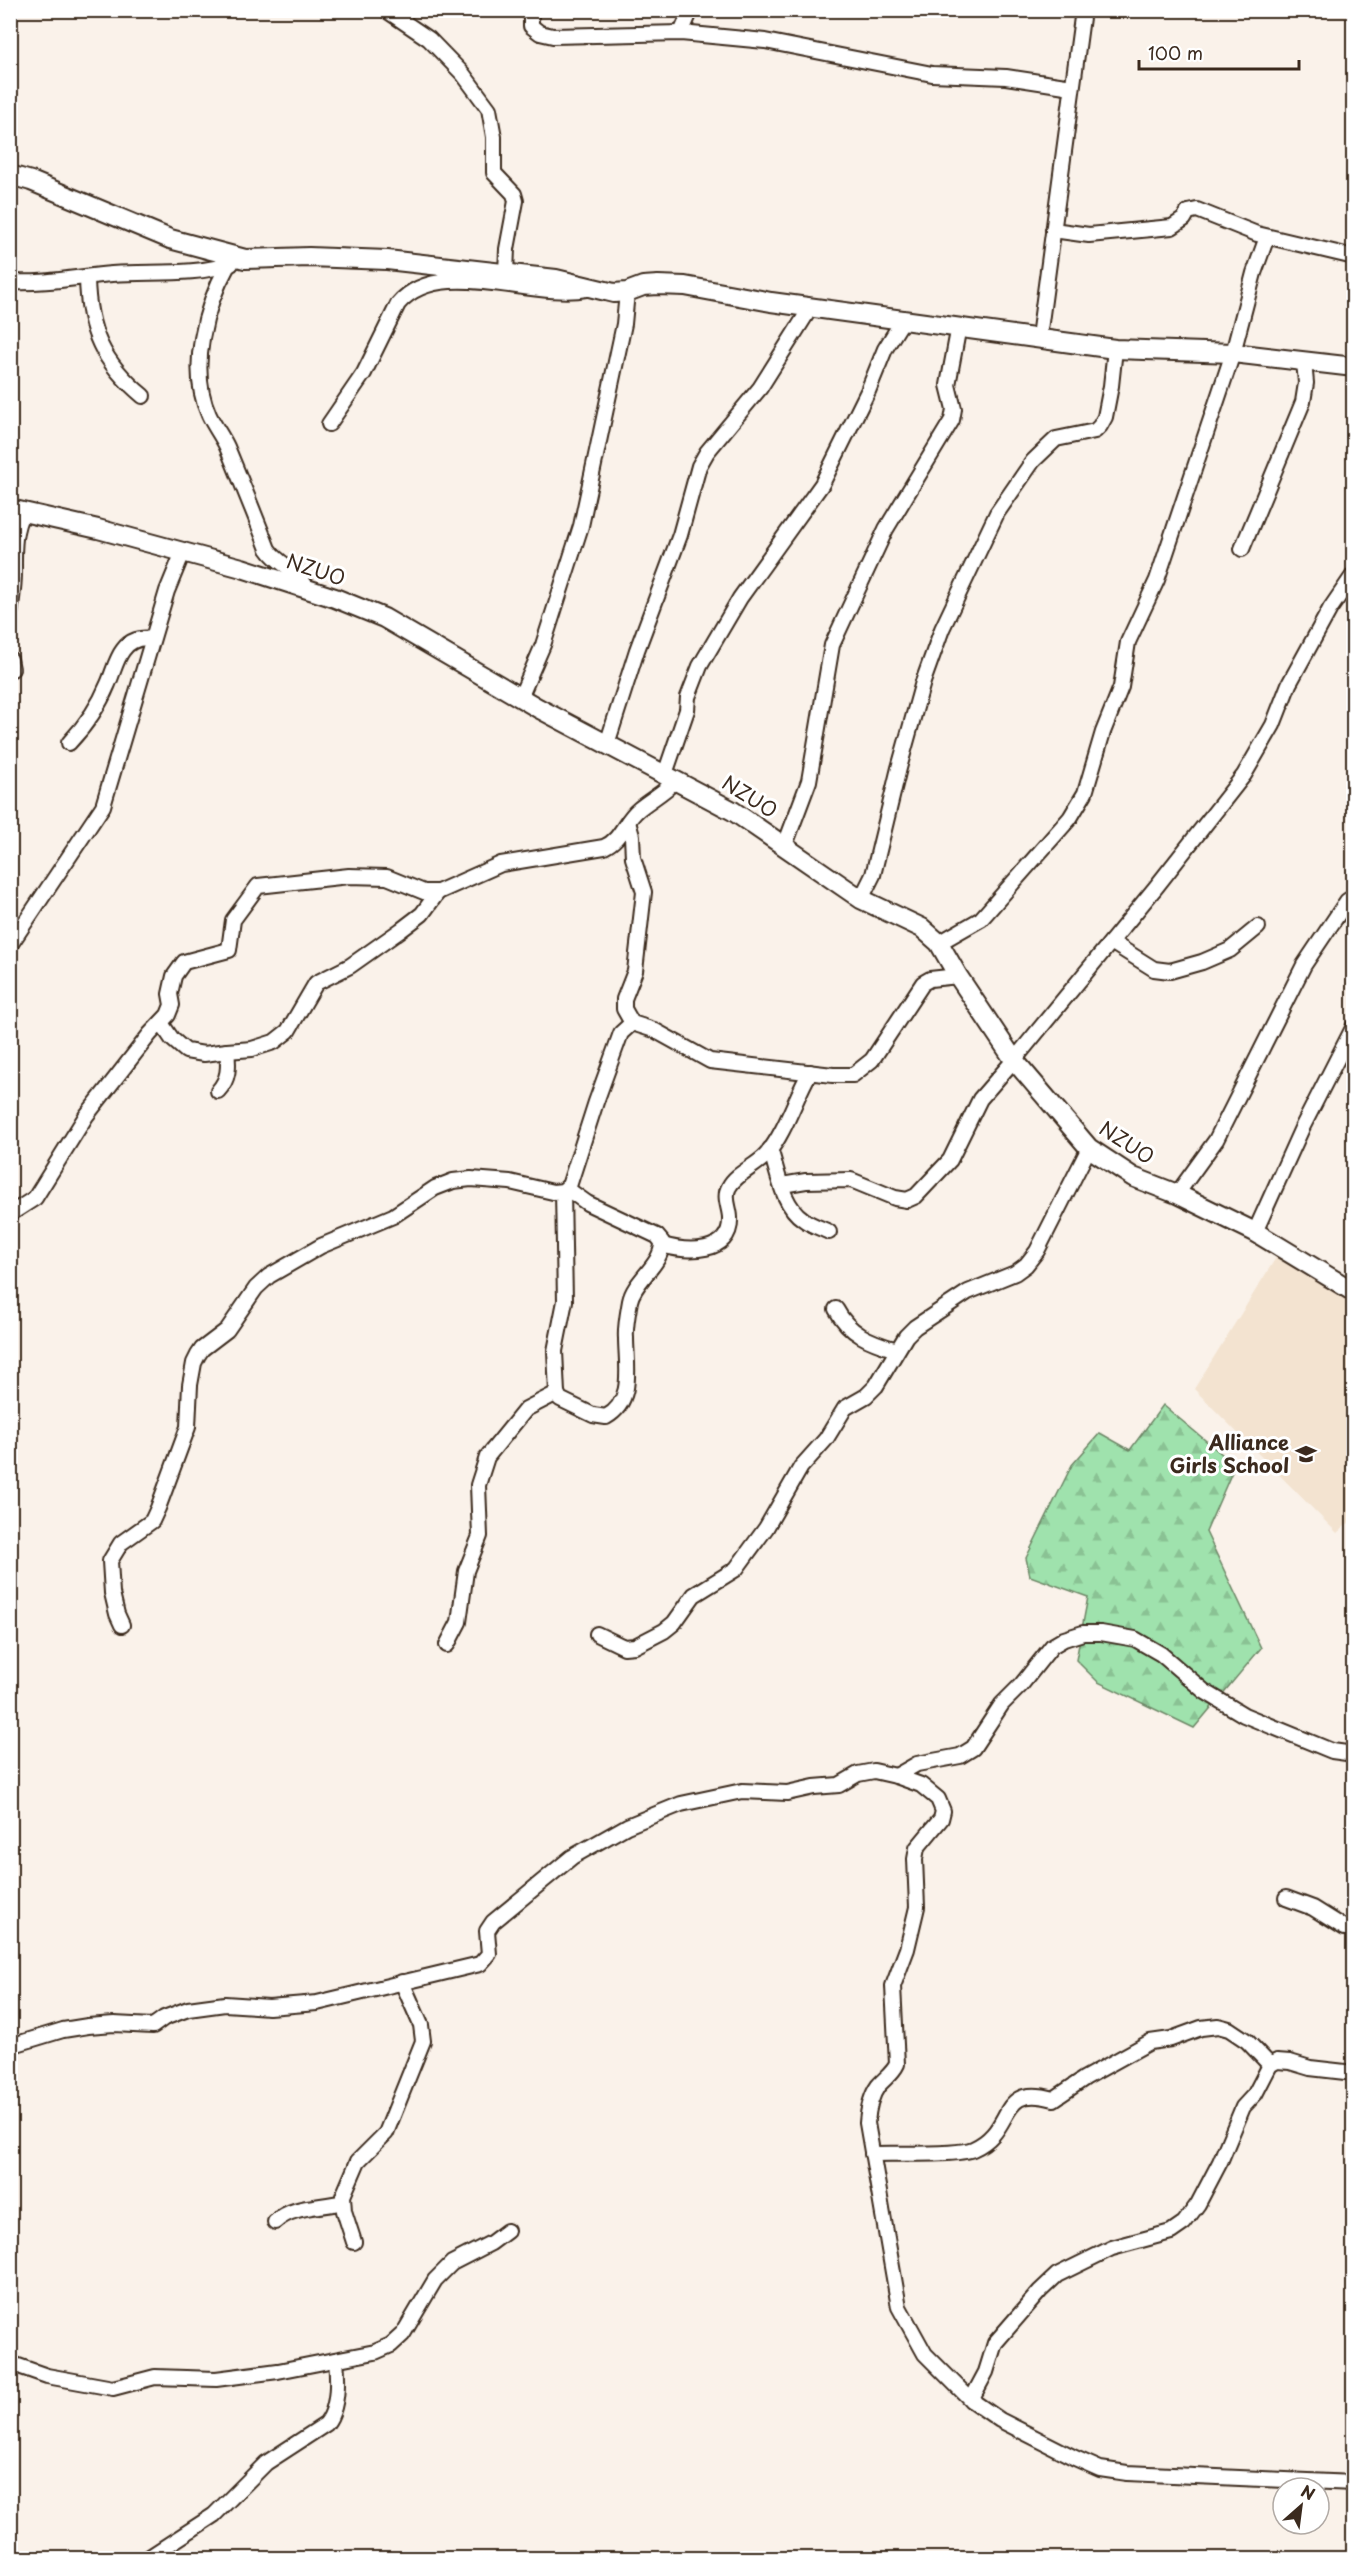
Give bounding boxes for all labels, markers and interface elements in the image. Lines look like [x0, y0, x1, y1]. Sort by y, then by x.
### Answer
scale bar [1139, 33, 1300, 71]
text: 100 m [1148, 39, 1203, 66]
street label: NZUO [283, 545, 349, 593]
street label: NZUO [716, 767, 784, 825]
street label: NZUO [1094, 1113, 1160, 1171]
place label: Alliance Girls School [1169, 1427, 1289, 1480]
school or university icon: Alliance Girls School [1294, 1442, 1318, 1466]
north arrow [1271, 2476, 1331, 2536]
text: N [1297, 2478, 1320, 2505]

